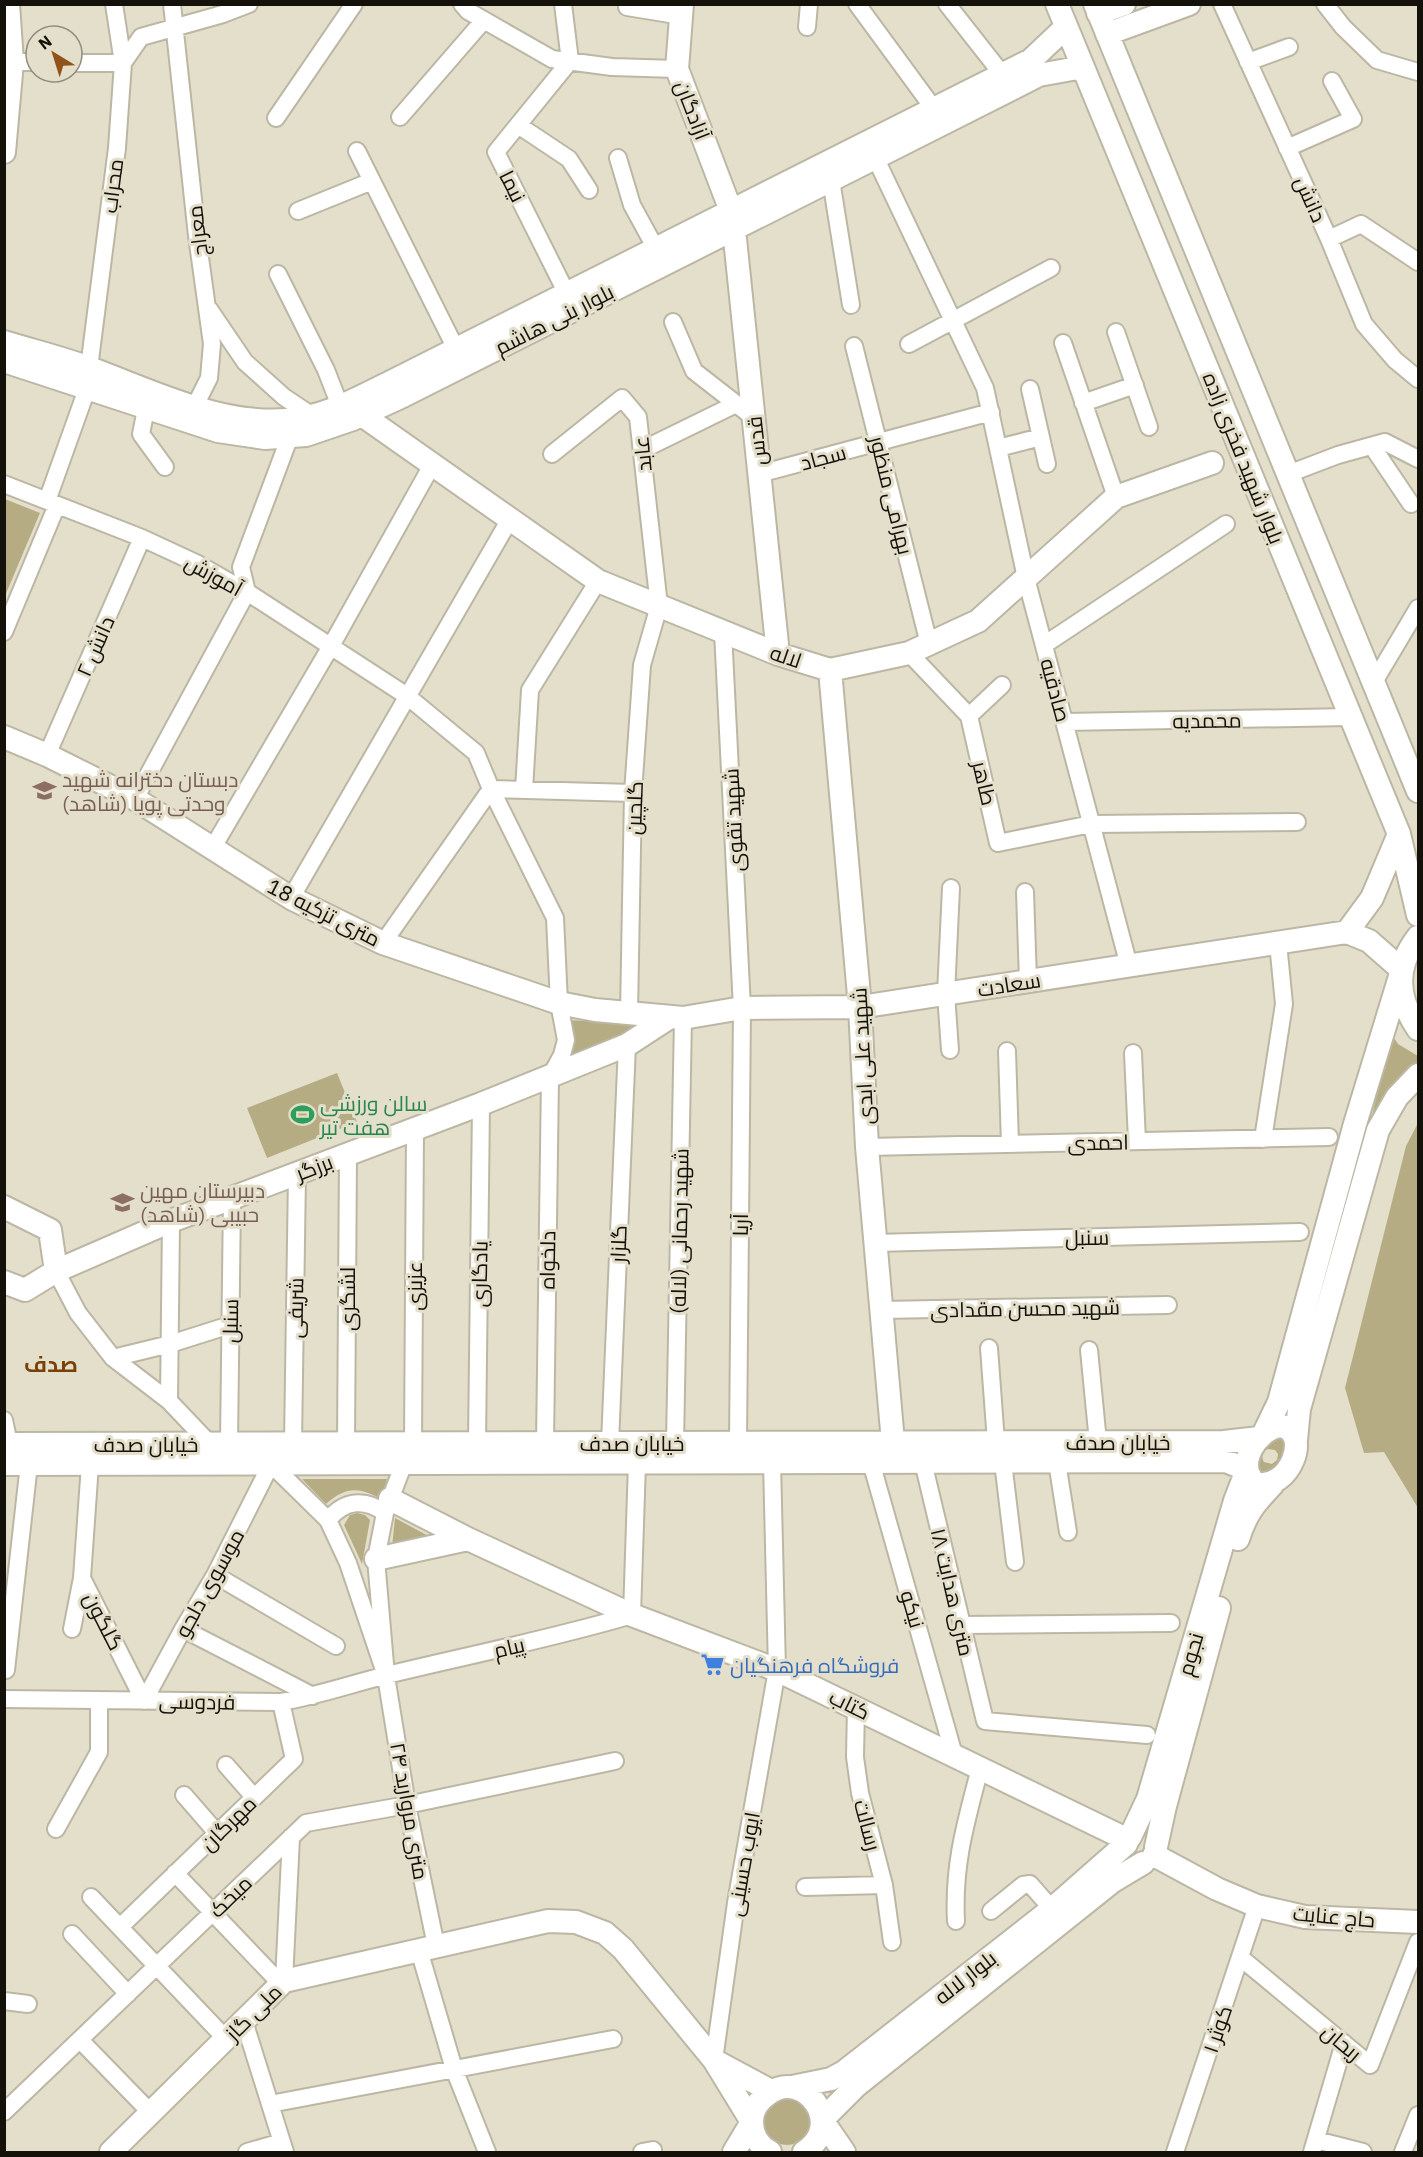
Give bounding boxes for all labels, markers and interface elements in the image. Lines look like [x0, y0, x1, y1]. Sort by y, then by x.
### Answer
north arrow [24, 24, 84, 84]
text: N [34, 31, 55, 54]
street label: آزادگان [669, 76, 717, 144]
street label: محراب [95, 157, 129, 215]
street label: نیما [493, 165, 533, 207]
street label: دانش [1289, 172, 1333, 226]
street label: معراج [180, 204, 215, 258]
street label: بلوار بنی هاشم [490, 277, 619, 362]
street label: بلوار شهید فخری زاده [1197, 368, 1291, 548]
street label: قدس [739, 415, 773, 467]
street label: بهرامی منظور [863, 432, 920, 557]
street label: عابد [626, 435, 658, 473]
street label: سجاد [797, 437, 849, 477]
street label: آموزش [180, 548, 248, 602]
street label: دانش ۲ [69, 611, 121, 681]
street label: لاله [767, 638, 805, 674]
street label: صادقیه [1034, 655, 1078, 725]
street label: محمدیه [1172, 705, 1242, 735]
street label: طاهر [966, 757, 1004, 808]
place label: دبستان دخترانه شهید وحدتی پویا (شاهد) [62, 765, 238, 818]
street label: شهید تقوی [716, 768, 750, 872]
school or university icon: دبستان دخترانه شهید وحدتی پویا (شاهد) [31, 778, 57, 804]
street label: گلچین [619, 780, 650, 836]
street label: 18 متری تزکیه [263, 872, 385, 952]
street label: سعادت [975, 965, 1043, 1003]
street label: شهید علی ابدی [844, 987, 880, 1125]
place label: سالن ورزشی هفت تیر [319, 1089, 427, 1141]
sports icon: سالن ورزشی هفت تیر [289, 1102, 315, 1128]
street label: احمدی [1067, 1127, 1129, 1157]
street label: برزگر [290, 1147, 337, 1187]
street label: شهید رحمانی (لاله) [664, 1148, 694, 1314]
place label: دبیرستان مهین حبیبی (شاهد) [140, 1176, 265, 1228]
school or university icon: دبیرستان مهین حبیبی (شاهد) [109, 1189, 135, 1215]
street label: آریا [726, 1213, 754, 1237]
street label: سنبل [1065, 1223, 1109, 1251]
street label: گلزار [603, 1224, 633, 1265]
street label: دلخواه [532, 1230, 562, 1290]
street label: یادگاری [464, 1240, 494, 1308]
street label: عزیزی [400, 1261, 428, 1311]
street label: لشگری [333, 1267, 361, 1331]
street label: شریفی [280, 1277, 310, 1339]
street label: شهید محسن مقدادی [930, 1292, 1120, 1324]
street label: سنبل [216, 1299, 244, 1343]
district label: صدف [24, 1349, 78, 1378]
street label: خیابان صدف [1066, 1428, 1170, 1456]
street label: خیابان صدف [580, 1429, 684, 1457]
street label: خیابان صدف [94, 1430, 198, 1458]
street label: موسوی دلجو [168, 1524, 250, 1642]
street label: ۱۸ متری هدایت [925, 1525, 981, 1659]
street label: گلگون [78, 1587, 130, 1655]
street label: نیکو [894, 1587, 932, 1631]
street label: نجوم [1171, 1629, 1210, 1679]
street label: پیام [491, 1630, 528, 1665]
place label: فروشگاه فرهنگیان [730, 1651, 899, 1679]
supermarket icon: فروشگاه فرهنگیان [699, 1652, 725, 1678]
street label: کتاب [825, 1682, 875, 1726]
street label: فردوسی [158, 1686, 236, 1716]
street label: ۲۴ متری مروارید [384, 1740, 436, 1882]
street label: مهرگان [194, 1789, 262, 1857]
street label: رسالت [848, 1796, 888, 1854]
street label: ایوب حسینی [720, 1810, 766, 1918]
street label: میخک [202, 1869, 258, 1923]
street label: حاج عنایت [1292, 1898, 1376, 1935]
street label: بلوار لاله [928, 1944, 1002, 2010]
street label: ملی گاز [218, 1978, 287, 2047]
street label: کوثر ۱ [1196, 2001, 1238, 2057]
street label: ریحان [1316, 2017, 1368, 2067]

